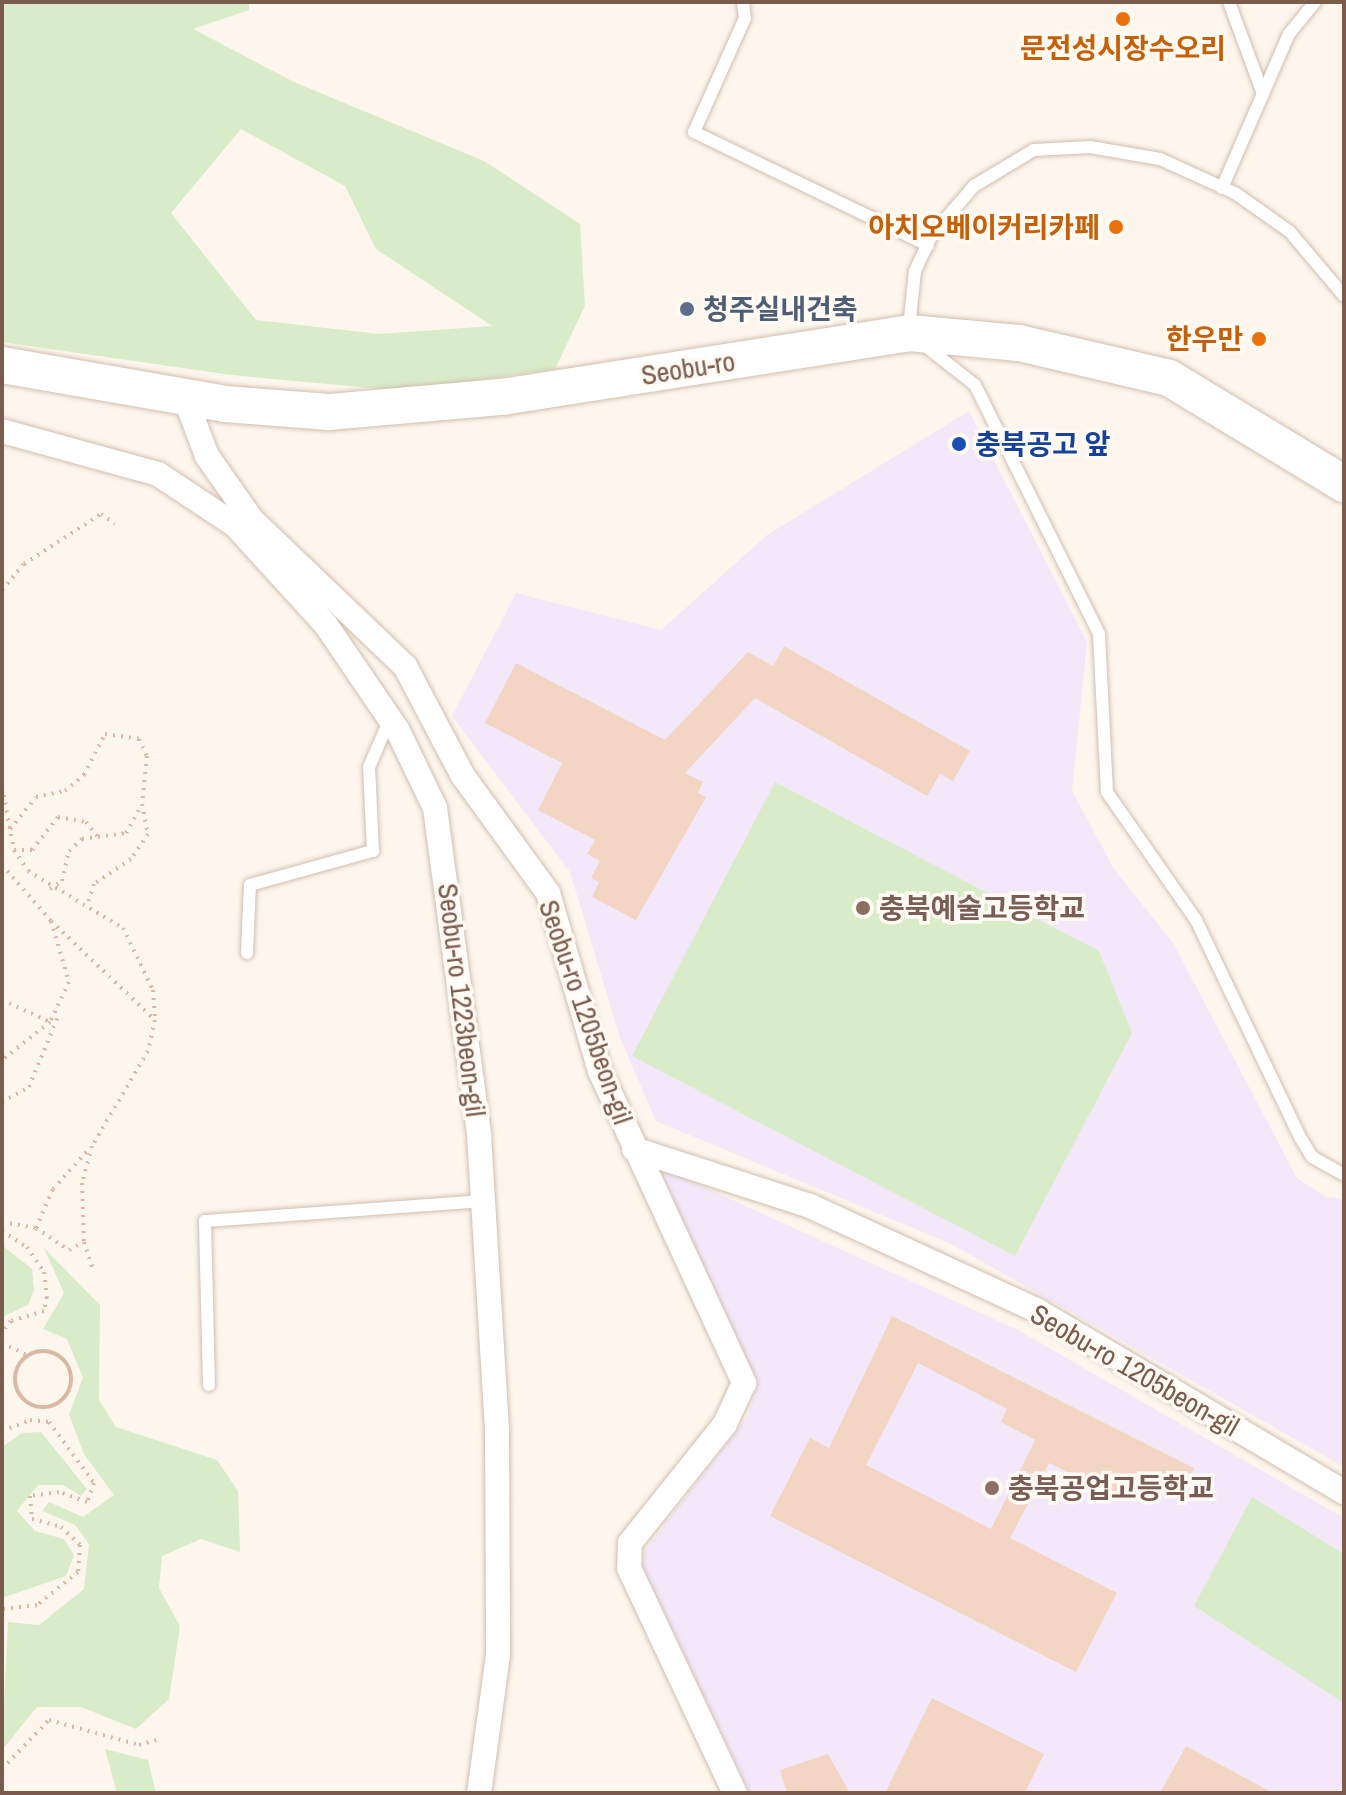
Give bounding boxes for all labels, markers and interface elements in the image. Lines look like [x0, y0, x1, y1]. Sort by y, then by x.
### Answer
marker: 문전성시장수오리 [1114, 10, 1132, 28]
place label: 문전성시장수오리 [1020, 31, 1226, 65]
place label: 아치오베이커리카페 [868, 210, 1100, 244]
marker: 아치오베이커리카페 [1107, 218, 1125, 236]
place label: 청주실내건축 [703, 292, 858, 326]
marker: 청주실내건축 [678, 300, 696, 318]
place label: 한우만 [1166, 322, 1243, 356]
marker: 한우만 [1250, 330, 1268, 348]
street label: Seobu-ro [639, 344, 737, 392]
place label: 충북공고 앞 [975, 427, 1110, 461]
marker: 충북공고 앞 [950, 435, 968, 453]
street label: Seobu-ro 1223beon-gil [431, 881, 493, 1119]
place label: 충북예술고등학교 [879, 891, 1085, 925]
street label: Seobu-ro 1205beon-gil [532, 895, 640, 1129]
marker: 충북예술고등학교 [854, 899, 872, 917]
street label: Seobu-ro 1205beon-gil [1025, 1297, 1245, 1443]
place label: 충북공업고등학교 [1008, 1471, 1214, 1505]
marker: 충북공업고등학교 [983, 1479, 1001, 1497]

